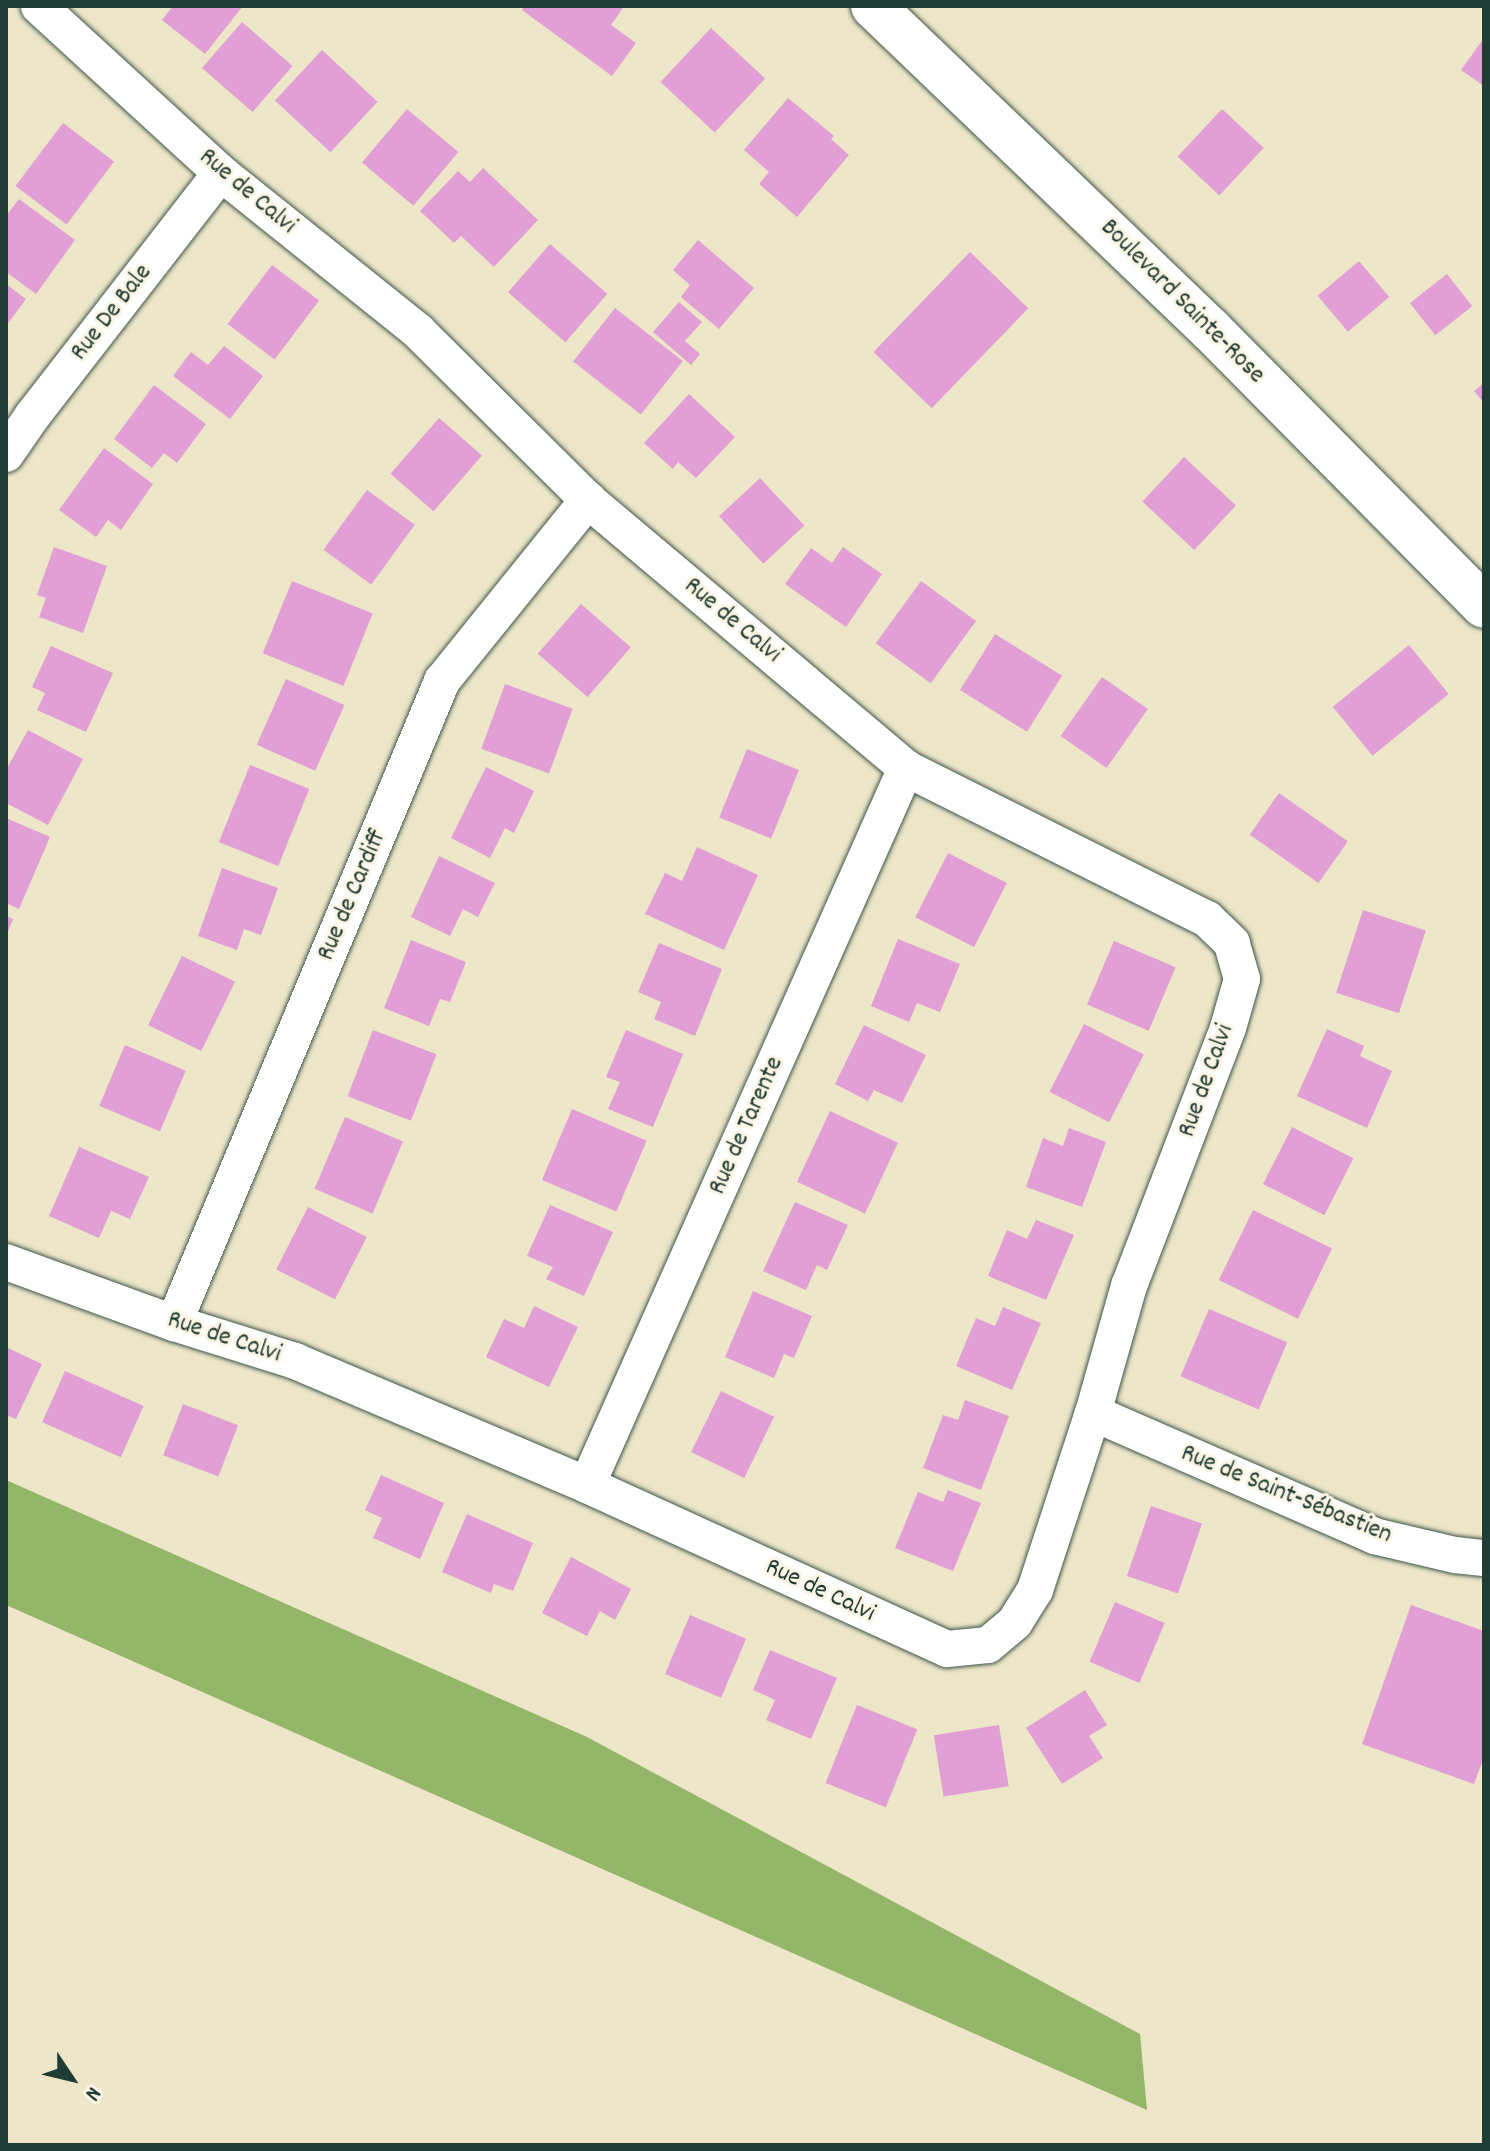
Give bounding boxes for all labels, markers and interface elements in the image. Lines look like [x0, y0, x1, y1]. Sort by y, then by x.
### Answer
street label: Rue de Calvi [192, 142, 302, 242]
street label: Boulevard Sainte-Rose [1093, 213, 1271, 391]
street label: Rue De Bale [65, 258, 159, 368]
street label: Rue de Calvi [677, 571, 787, 671]
street label: Rue de Cardiff [311, 824, 395, 966]
street label: Rue de Calvi [1172, 1020, 1242, 1142]
street label: Rue de Tarente [703, 1052, 791, 1200]
street label: Rue de Calvi [163, 1305, 285, 1371]
street label: Rue de Saint-Sébastien [1176, 1438, 1396, 1552]
street label: Rue de Calvi [760, 1552, 880, 1630]
north arrow [32, 2039, 112, 2119]
text: N [76, 2080, 108, 2106]

